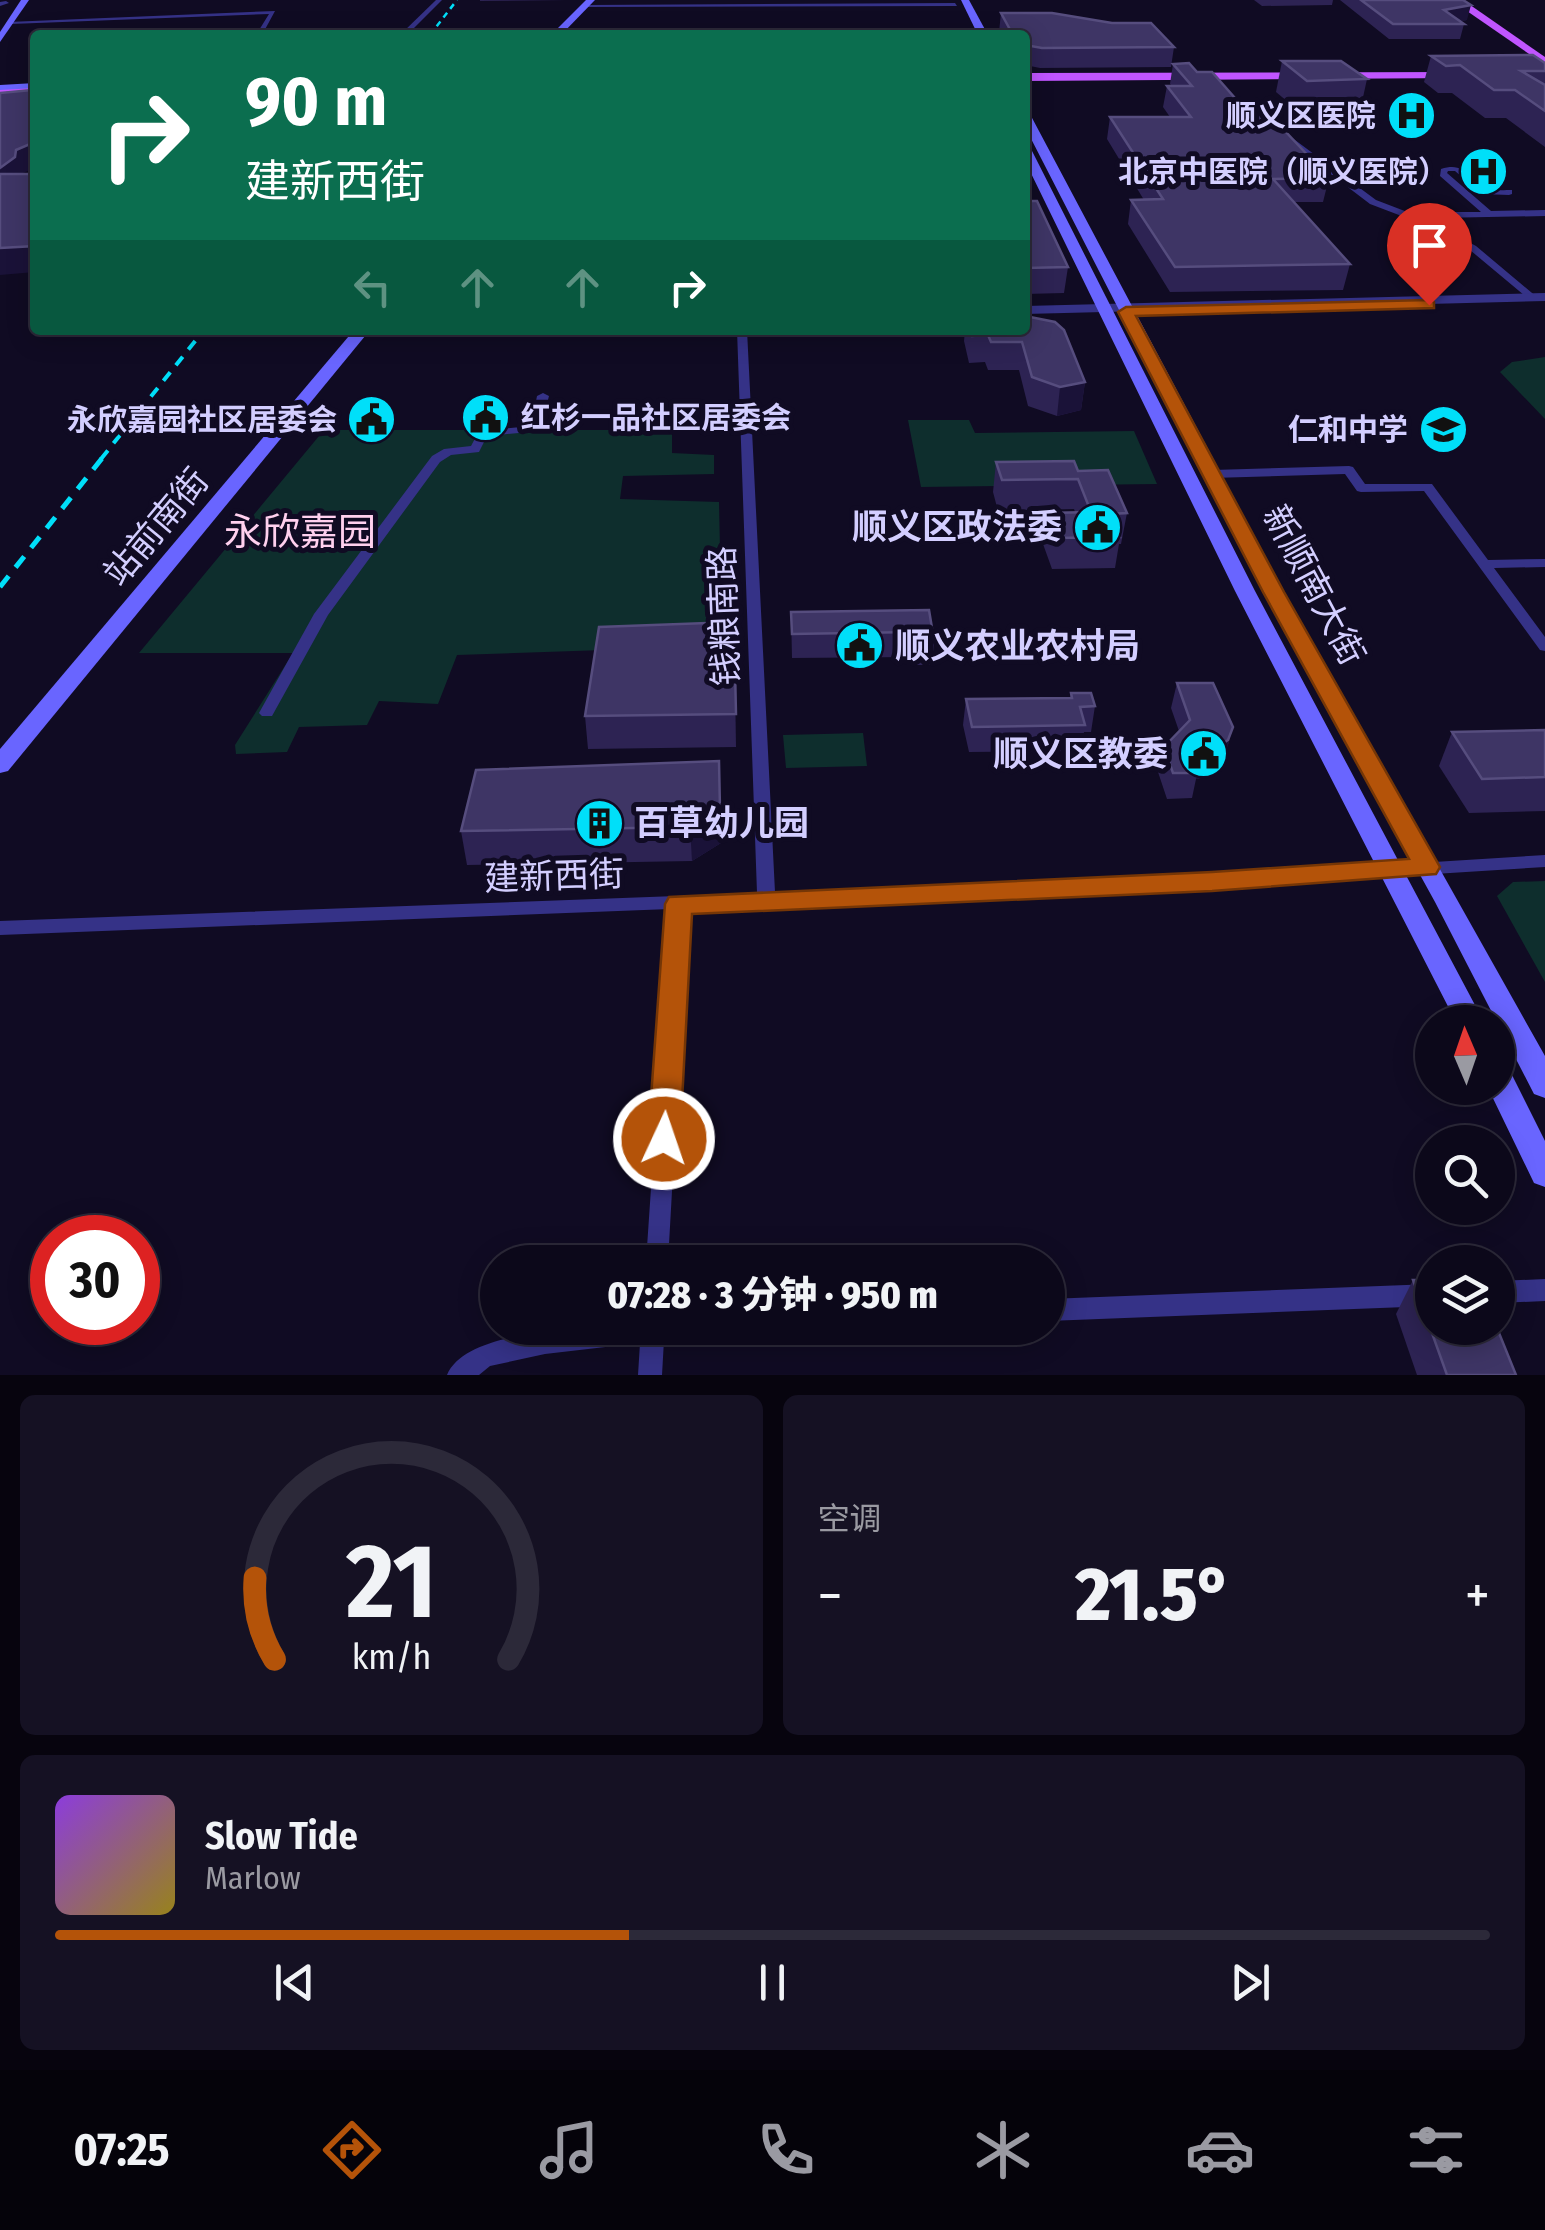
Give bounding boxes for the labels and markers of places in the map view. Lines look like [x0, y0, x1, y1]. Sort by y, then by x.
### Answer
hospital icon: 顺义区医院 [1385, 90, 1437, 142]
place label: 顺义区医院 [1226, 98, 1376, 134]
hospital icon: 北京中医院（顺义医院） [1457, 146, 1509, 198]
place label: 北京中医院（顺义医院） [1118, 154, 1448, 190]
pin [1387, 203, 1472, 306]
public building icon: 红杉一品社区居委会 [460, 392, 512, 444]
public building icon: 永欣嘉园社区居委会 [346, 394, 398, 446]
place label: 红杉一品社区居委会 [521, 400, 791, 436]
place label: 永欣嘉园社区居委会 [67, 402, 337, 438]
school or university icon: 仁和中学 [1417, 404, 1469, 456]
place label: 仁和中学 [1288, 412, 1408, 448]
public building icon: 顺义区政法委 [1071, 501, 1123, 553]
place label: 顺义区政法委 [852, 506, 1062, 548]
public building icon: 顺义农业农村局 [834, 620, 886, 672]
place label: 顺义农业农村局 [895, 625, 1140, 667]
public building icon: 顺义区教委 [1177, 728, 1229, 780]
place label: 顺义区教委 [993, 733, 1168, 775]
building icon: 百草幼儿园 [573, 797, 625, 849]
place label: 百草幼儿园 [634, 802, 809, 844]

